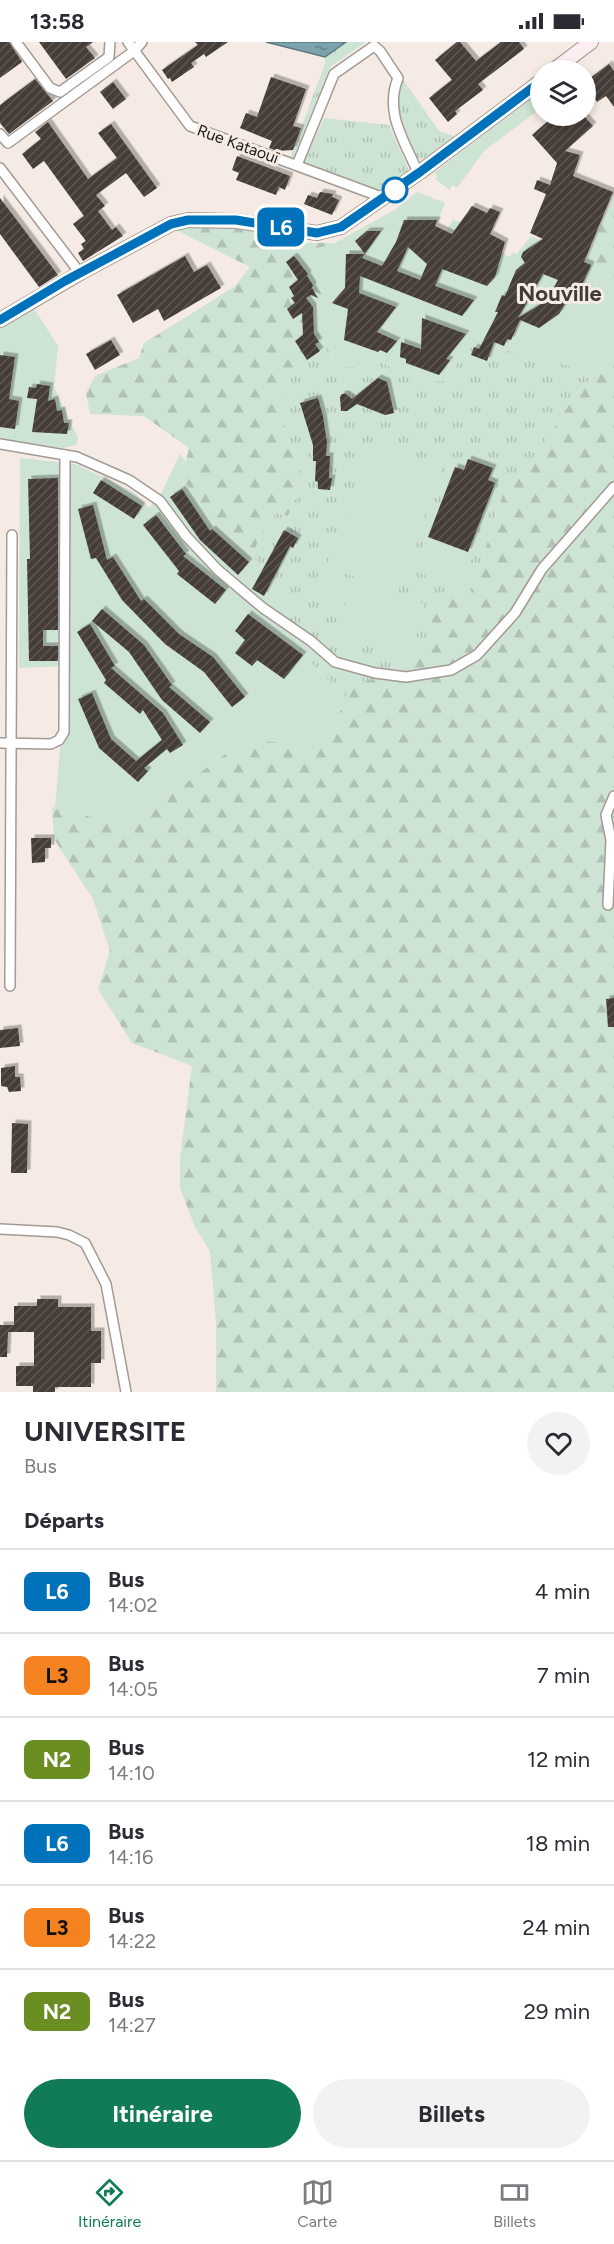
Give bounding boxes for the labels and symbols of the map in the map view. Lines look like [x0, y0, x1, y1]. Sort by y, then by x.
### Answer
street label: Rue Kataouï [195, 120, 282, 168]
unlabelled marker [382, 177, 408, 203]
line badge: L6 [254, 208, 308, 246]
district label: Nouville [518, 280, 602, 307]

